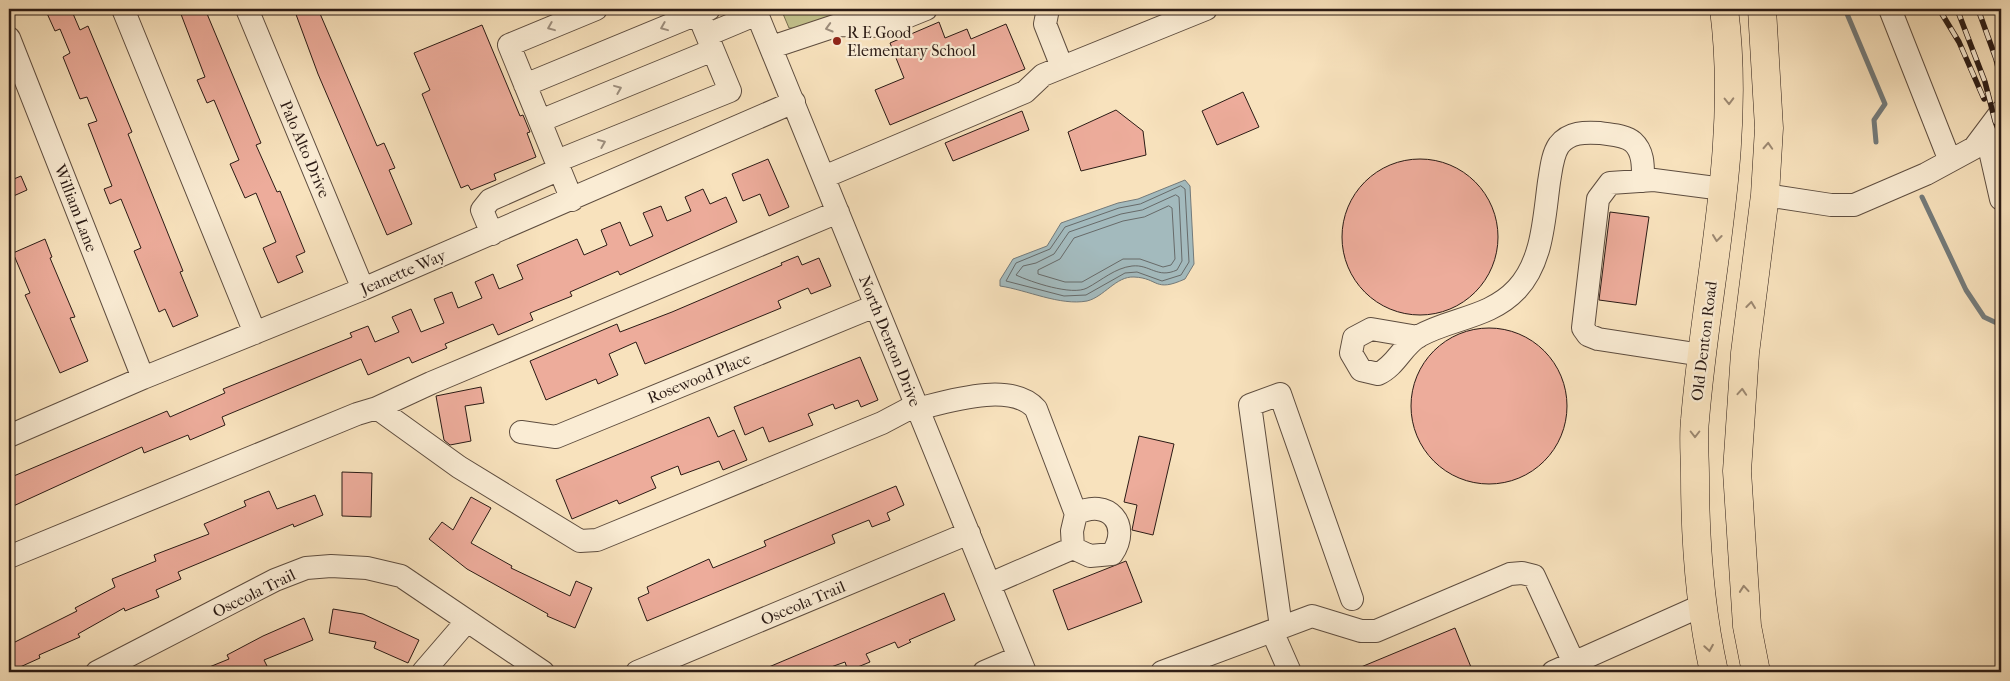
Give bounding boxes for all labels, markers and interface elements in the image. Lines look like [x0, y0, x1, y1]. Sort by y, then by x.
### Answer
one-way arrow [547, 21, 556, 32]
one-way arrow [660, 21, 669, 32]
one-way arrow [825, 22, 833, 33]
place label: R E Good Elementary School [847, 23, 976, 60]
marker: R E Good Elementary School [831, 35, 843, 47]
one-way arrow [613, 85, 622, 95]
street label: Palo Alto Drive [276, 98, 334, 201]
one-way arrow [1724, 98, 1734, 105]
one-way arrow [597, 139, 606, 149]
one-way arrow [1763, 142, 1774, 150]
street label: William Lane [50, 161, 101, 255]
one-way arrow [1712, 234, 1723, 242]
street label: Jeanette Way [355, 245, 449, 299]
street label: North Denton Drive [855, 273, 925, 409]
street label: Old Denton Road [1687, 280, 1721, 402]
one-way arrow [1745, 301, 1756, 309]
street label: Rosewood Place [645, 349, 753, 407]
one-way arrow [1737, 388, 1748, 396]
one-way arrow [1689, 430, 1700, 438]
street label: Osceola Trail [209, 565, 299, 621]
street label: Osceola Trail [758, 576, 849, 629]
one-way arrow [1739, 585, 1750, 593]
one-way arrow [1703, 644, 1713, 652]

